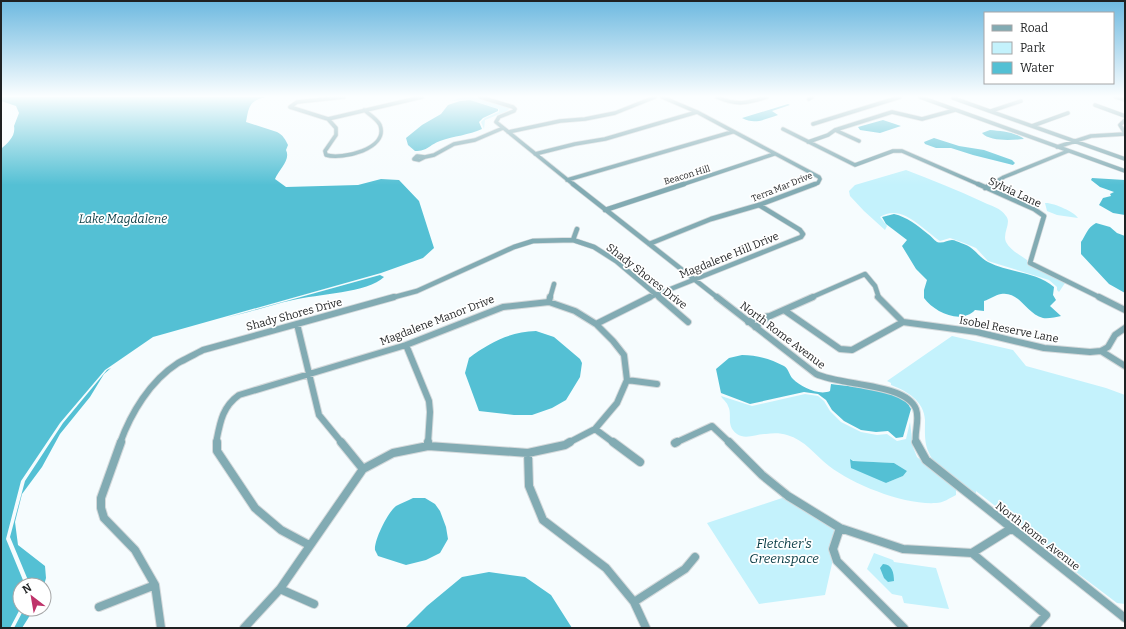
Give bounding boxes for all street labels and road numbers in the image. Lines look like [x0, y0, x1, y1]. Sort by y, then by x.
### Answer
street label: Beacon Hill [663, 163, 712, 187]
street label: Terra Mar Drive [750, 170, 814, 204]
street label: Sylvia Lane [986, 175, 1043, 210]
street label: Magdalene Hill Drive [678, 230, 781, 281]
street label: Shady Shores Drive [604, 241, 690, 312]
street label: Magdalene Manor Drive [378, 293, 496, 348]
street label: Shady Shores Drive [245, 295, 344, 334]
street label: North Rome Avenue [738, 299, 828, 372]
street label: Isobel Reserve Lane [958, 313, 1060, 346]
street label: North Rome Avenue [993, 499, 1082, 573]

